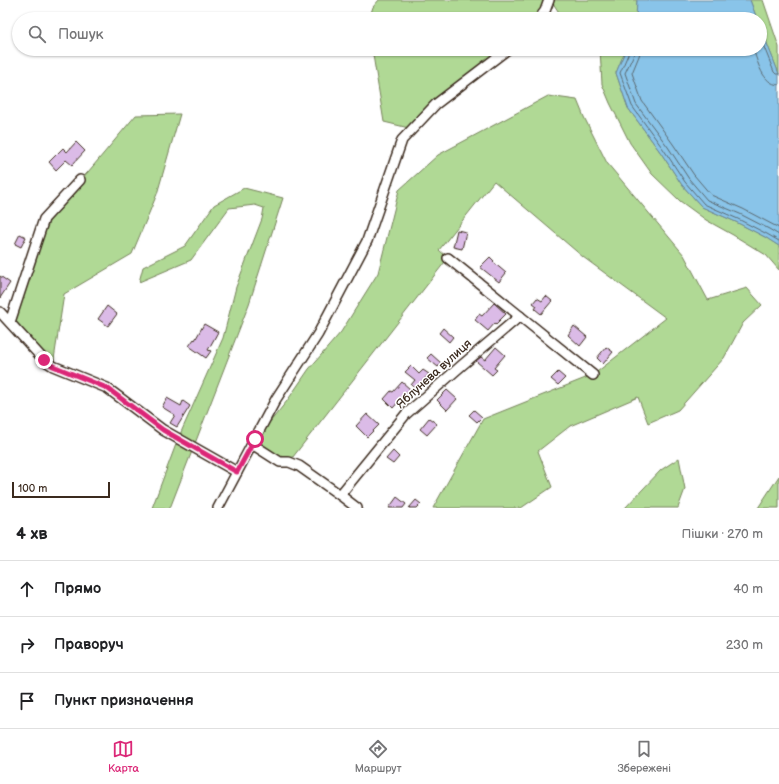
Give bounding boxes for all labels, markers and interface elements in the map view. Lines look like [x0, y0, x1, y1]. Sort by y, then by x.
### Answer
search box [12, 12, 767, 56]
icon: search [26, 23, 48, 45]
text: Пошук [58, 25, 104, 44]
street label: Яблунева вулиця [393, 336, 475, 412]
route end [35, 351, 53, 369]
route start [246, 430, 264, 448]
scale bar [12, 480, 110, 499]
text: 100 m [18, 482, 47, 495]
text: 4 хв [16, 524, 48, 544]
text: Пішки · 270 m [681, 526, 763, 542]
icon: ahead [16, 578, 38, 600]
text: Прямо [54, 579, 101, 598]
text: 40 m [733, 581, 763, 597]
icon: right [16, 634, 38, 656]
text: Праворуч [54, 635, 124, 654]
text: 230 m [726, 637, 763, 653]
icon: arrive [16, 690, 38, 712]
text: Пункт призначення [54, 691, 194, 710]
tab: Карта [108, 738, 139, 775]
tab: Маршрут [355, 738, 402, 775]
tab: Збережені [617, 738, 671, 775]

